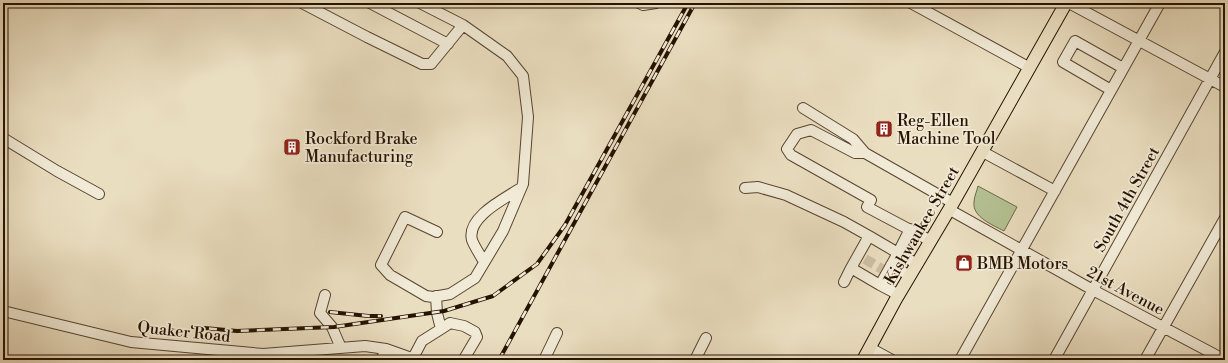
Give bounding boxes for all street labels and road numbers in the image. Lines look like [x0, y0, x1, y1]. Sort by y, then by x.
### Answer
street label: South 4th Street [1090, 143, 1164, 256]
street label: Kishwaukee Street [880, 163, 964, 288]
street label: 21st Avenue [1083, 262, 1168, 320]
street label: Quaker Road [136, 317, 231, 347]

